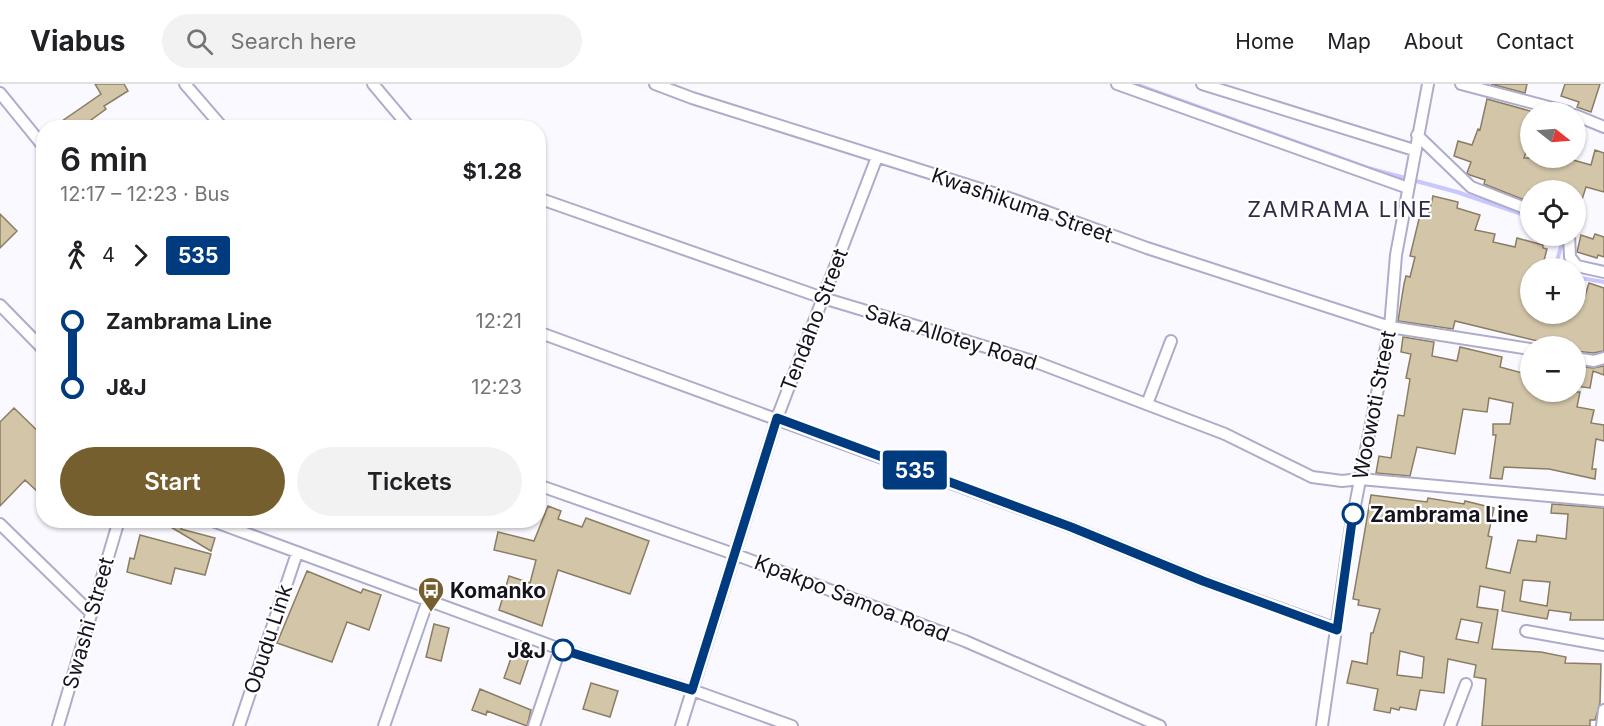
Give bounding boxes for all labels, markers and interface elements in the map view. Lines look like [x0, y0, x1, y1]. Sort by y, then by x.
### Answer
search box [162, 14, 582, 68]
text: Viabus [30, 24, 126, 58]
icon: search [183, 25, 216, 58]
text: Search here [231, 28, 356, 54]
text: Home [1235, 29, 1294, 54]
text: Map [1327, 29, 1371, 54]
text: About [1404, 29, 1463, 54]
text: Contact [1496, 29, 1574, 54]
north arrow [1520, 102, 1586, 168]
map controls [1520, 102, 1586, 402]
text: 6 min [60, 139, 148, 179]
text: $1.28 [463, 158, 522, 184]
street label: Kwashikuma Street [928, 162, 1116, 248]
button: locate [1520, 180, 1586, 246]
text: 12:17 – 12:23 · Bus [60, 182, 230, 206]
district label: ZAMRAMA LINE [1247, 196, 1433, 222]
icon: walk [60, 239, 93, 272]
icon: forward [124, 239, 157, 272]
text: 4 [102, 243, 115, 267]
text: 535 [178, 243, 218, 268]
street label: Tendaho Street [775, 245, 853, 395]
button: + [1520, 258, 1586, 324]
street label: Saka Allotey Road [862, 299, 1040, 375]
text: Zambrama Line [106, 308, 272, 334]
text: 12:21 [476, 309, 522, 333]
street label: Woowoti Street [1347, 328, 1401, 481]
button: − [1520, 336, 1586, 402]
text: J&J [106, 374, 147, 400]
text: 12:23 [471, 375, 522, 399]
button: Start [60, 447, 285, 516]
button: Tickets [297, 447, 522, 516]
line badge: 535 [880, 450, 950, 490]
text: 535 [895, 458, 935, 483]
place label: Zambrama Line [1370, 502, 1528, 527]
marker: Zambrama Line [1342, 503, 1364, 525]
street label: Kpakpo Samoa Road [751, 549, 953, 647]
street label: Swashi Street [57, 554, 119, 692]
bus stop icon: Komanko [416, 575, 446, 613]
place label: Komanko [450, 578, 546, 603]
street label: Obudu Link [239, 581, 298, 697]
place label: J&J [507, 638, 546, 663]
marker: J&J [552, 639, 574, 661]

